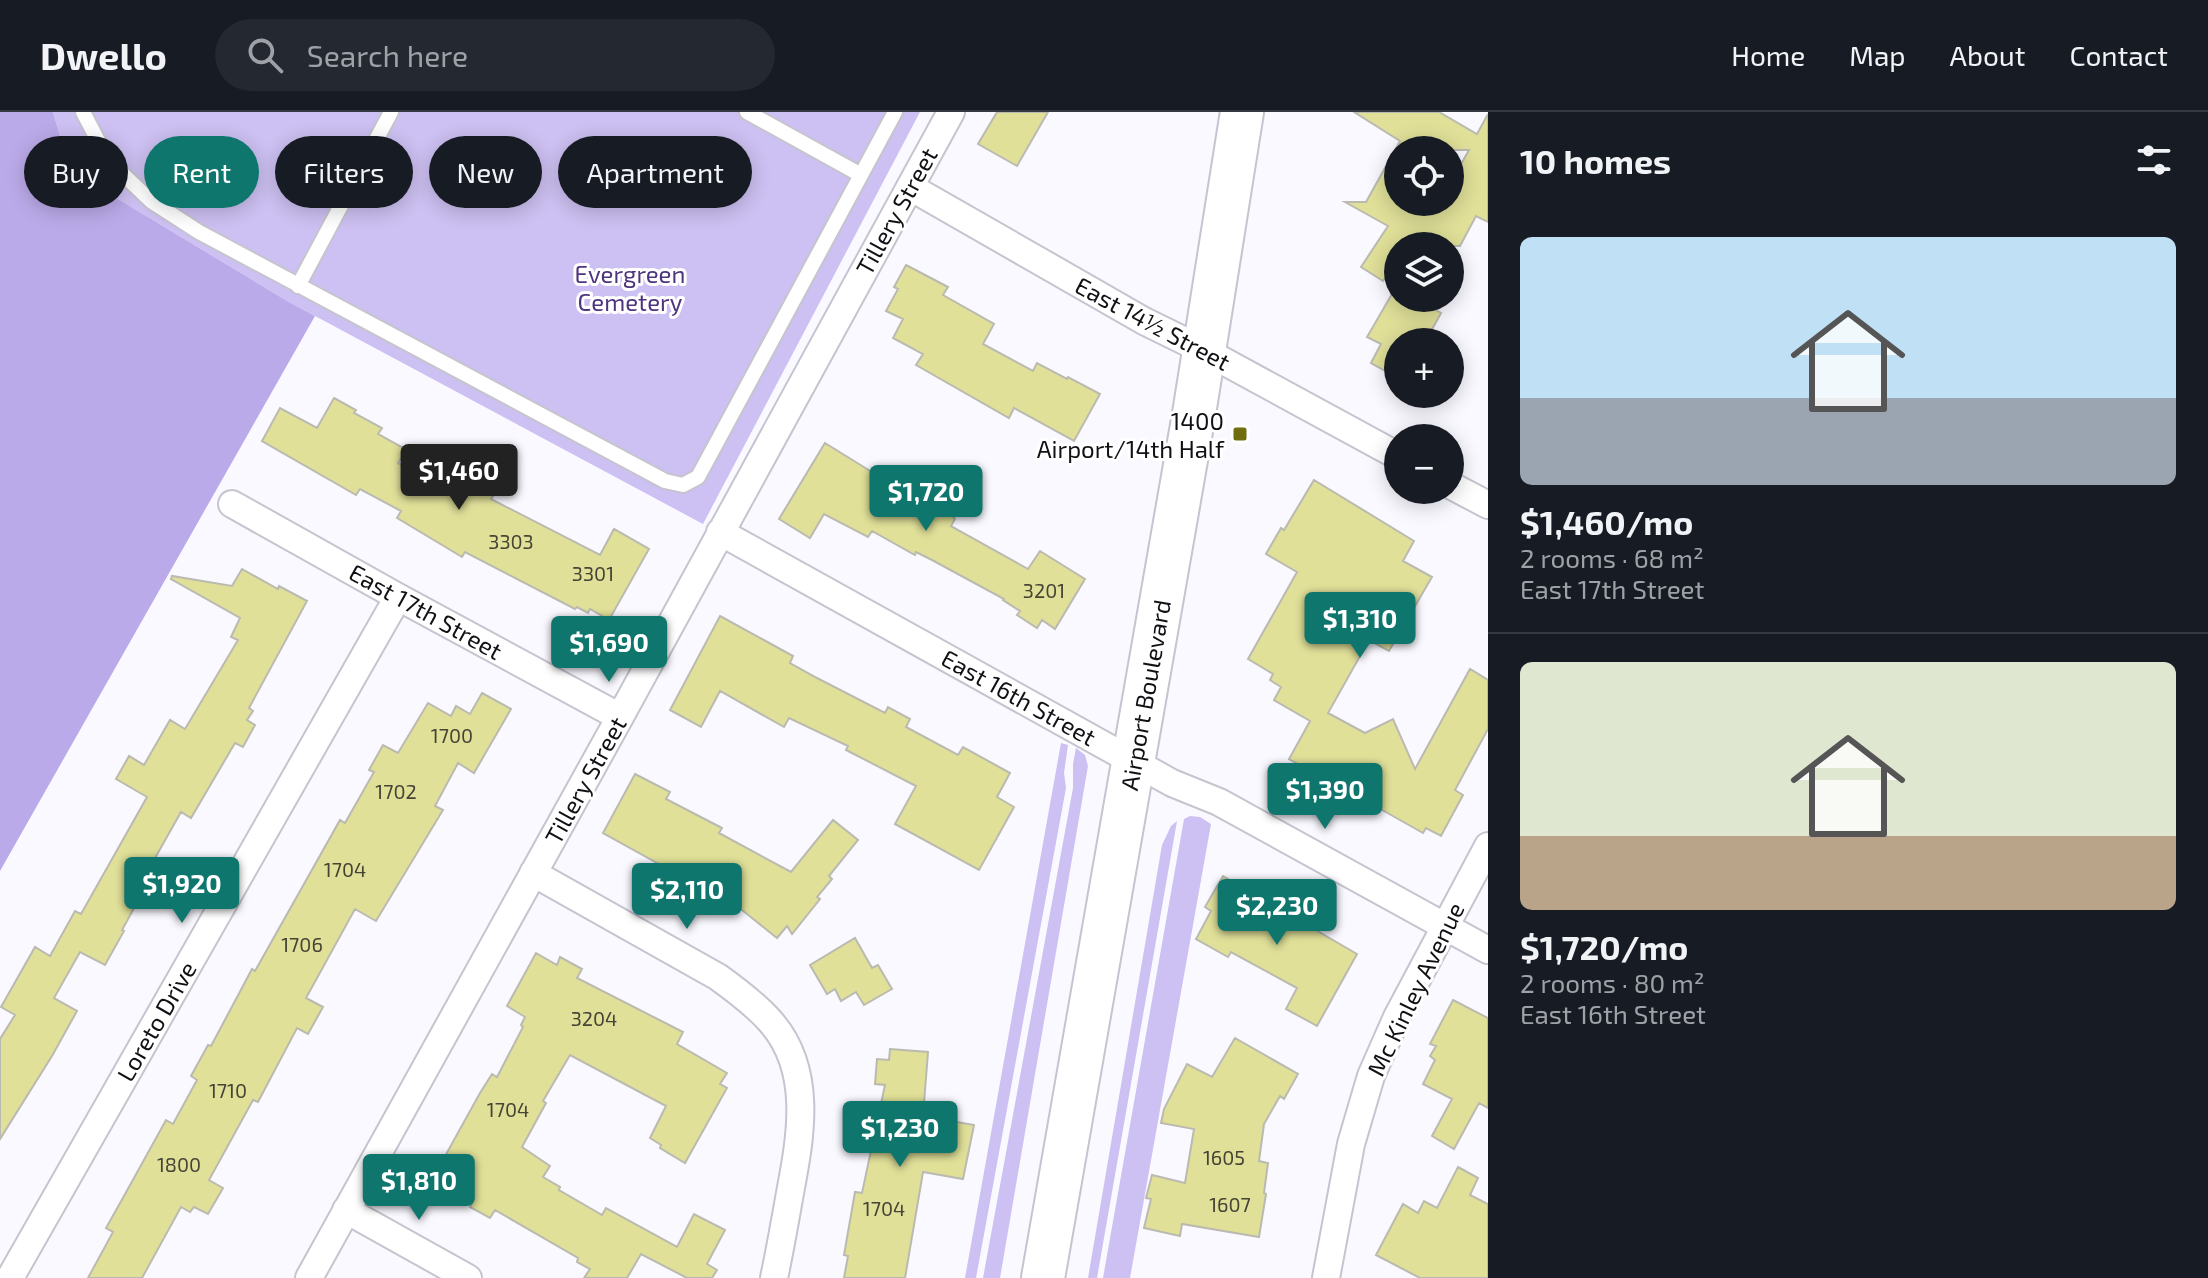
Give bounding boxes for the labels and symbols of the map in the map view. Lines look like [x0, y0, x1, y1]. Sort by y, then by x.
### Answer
street label: Tillery Street [849, 142, 943, 280]
park label: Evergreen Cemetery [575, 259, 685, 316]
street label: East 14½ Street [1071, 270, 1235, 376]
place label: 1400 Airport/14th Half [1037, 406, 1225, 463]
marker: 1400 Airport/14th Half [1231, 425, 1249, 443]
pin: $1,460 [394, 444, 524, 512]
pin: $1,720 [861, 465, 991, 533]
house number: 3303 [488, 529, 534, 553]
street label: East 17th Street [345, 557, 507, 665]
house number: 3301 [572, 561, 614, 585]
house number: 3201 [1023, 578, 1065, 602]
pin: $1,310 [1295, 592, 1425, 660]
street label: Airport Boulevard [1114, 597, 1176, 793]
pin: $1,690 [544, 616, 674, 684]
street label: East 16th Street [937, 643, 1101, 751]
street label: Tillery Street [538, 711, 632, 849]
house number: 1700 [431, 723, 473, 747]
pin: $1,390 [1260, 763, 1390, 831]
house number: 1702 [375, 779, 417, 803]
pin: $1,920 [117, 857, 247, 925]
house number: 1704 [324, 857, 366, 881]
pin: $2,110 [622, 863, 752, 931]
pin: $2,230 [1212, 879, 1342, 947]
street label: Mc Kinley Avenue [1360, 897, 1470, 1081]
house number: 1706 [281, 932, 323, 956]
street label: Loreto Drive [110, 956, 202, 1086]
house number: 3204 [571, 1006, 617, 1030]
house number: 1710 [209, 1078, 247, 1102]
house number: 1704 [487, 1097, 529, 1121]
pin: $1,230 [835, 1101, 965, 1169]
house number: 1605 [1203, 1145, 1245, 1169]
house number: 1800 [157, 1152, 201, 1176]
pin: $1,810 [354, 1154, 484, 1222]
house number: 1607 [1209, 1192, 1251, 1216]
house number: 1704 [863, 1196, 905, 1220]

